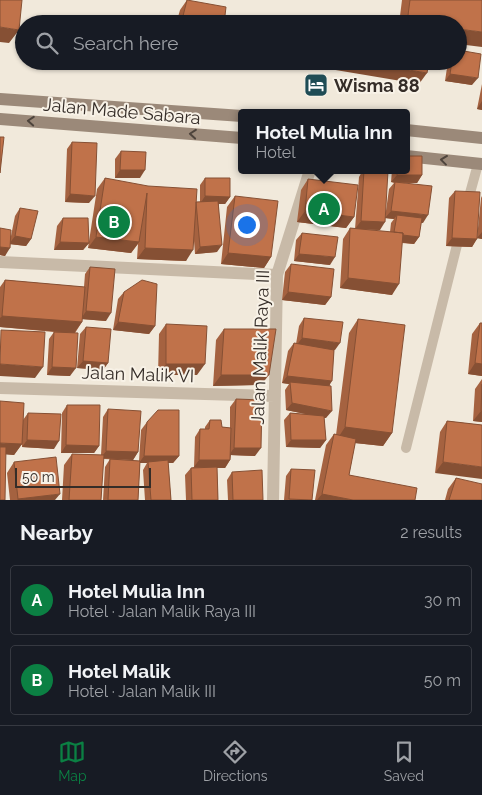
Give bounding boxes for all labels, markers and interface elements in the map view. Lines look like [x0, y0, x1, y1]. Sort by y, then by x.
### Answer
search box [15, 15, 467, 70]
icon: search [33, 29, 61, 57]
text: Search here [73, 32, 179, 54]
hotel icon: Wisma 88 [303, 72, 329, 98]
place label: Wisma 88 [334, 75, 420, 96]
street label: Jalan Made Sabara [43, 94, 201, 128]
popup [238, 109, 410, 174]
one-way arrow [27, 116, 35, 127]
text: Hotel Mulia Inn [256, 121, 392, 143]
one-way arrow [189, 129, 197, 140]
text: Hotel [256, 143, 296, 162]
one-way arrow [440, 155, 448, 166]
pin: A [308, 190, 340, 228]
pin: B [98, 203, 130, 241]
your location [234, 212, 260, 238]
street label: Jalan Malik Raya III [247, 269, 273, 425]
street label: Jalan Malik VI [81, 362, 195, 386]
scale bar [15, 465, 151, 488]
text: 50 m [22, 469, 55, 485]
text: Nearby [20, 520, 93, 545]
text: 2 results [400, 523, 462, 542]
text: Hotel Mulia Inn [68, 580, 205, 602]
text: A [32, 591, 42, 610]
text: 30 m [424, 591, 461, 610]
text: Hotel · Jalan Malik Raya III [68, 602, 256, 621]
text: Hotel Malik [68, 660, 171, 682]
text: B [32, 671, 42, 690]
text: 50 m [424, 671, 461, 690]
text: Hotel · Jalan Malik III [68, 682, 216, 701]
tab: Map [58, 738, 87, 784]
tab: Directions [203, 738, 268, 784]
tab: Saved [384, 738, 424, 784]

